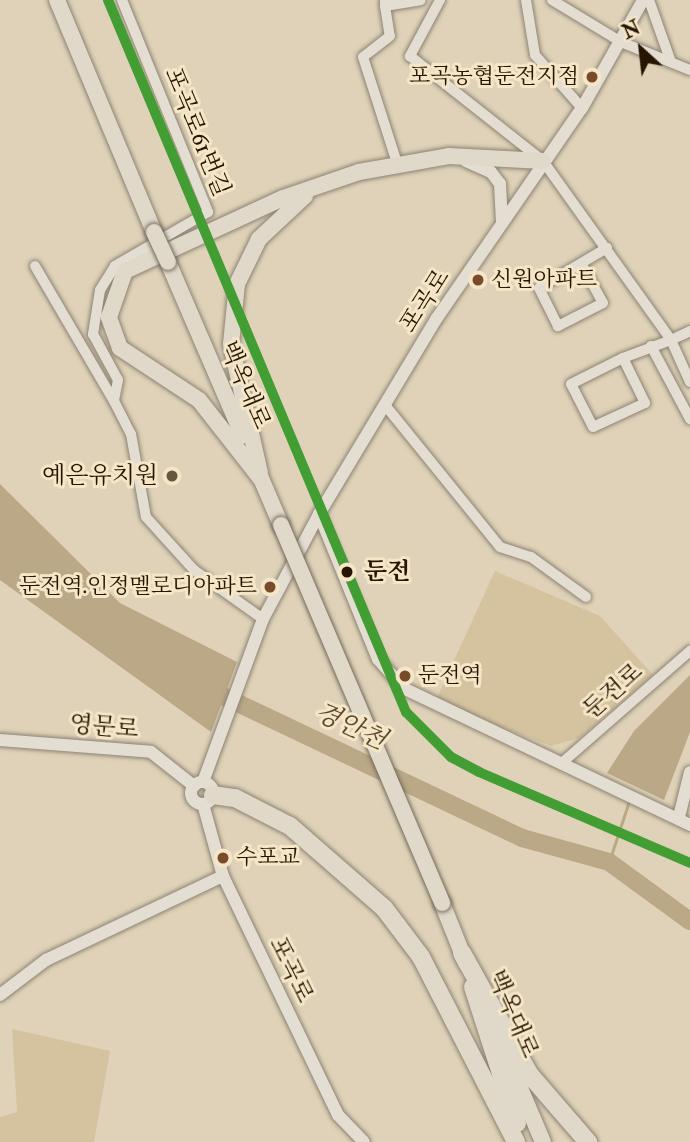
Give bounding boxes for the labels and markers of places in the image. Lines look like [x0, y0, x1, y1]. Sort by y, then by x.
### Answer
place label: 포곡농협둔전지점 [409, 64, 579, 90]
marker: 포곡농협둔전지점 [585, 70, 599, 84]
place label: 신원아파트 [491, 267, 597, 293]
marker: 신원아파트 [471, 273, 485, 287]
place label: 예은유치원 [42, 462, 158, 490]
marker: 예은유치원 [164, 468, 180, 484]
place label: 둔전 [364, 558, 410, 586]
marker: 둔전 [336, 561, 358, 583]
place label: 둔전역.인정멜로디아파트 [19, 574, 257, 600]
marker: 둔전역.인정멜로디아파트 [263, 580, 277, 594]
place label: 둔전역 [418, 663, 482, 689]
marker: 둔전역 [398, 669, 412, 683]
place label: 수포교 [236, 845, 300, 871]
marker: 수포교 [216, 851, 230, 865]

